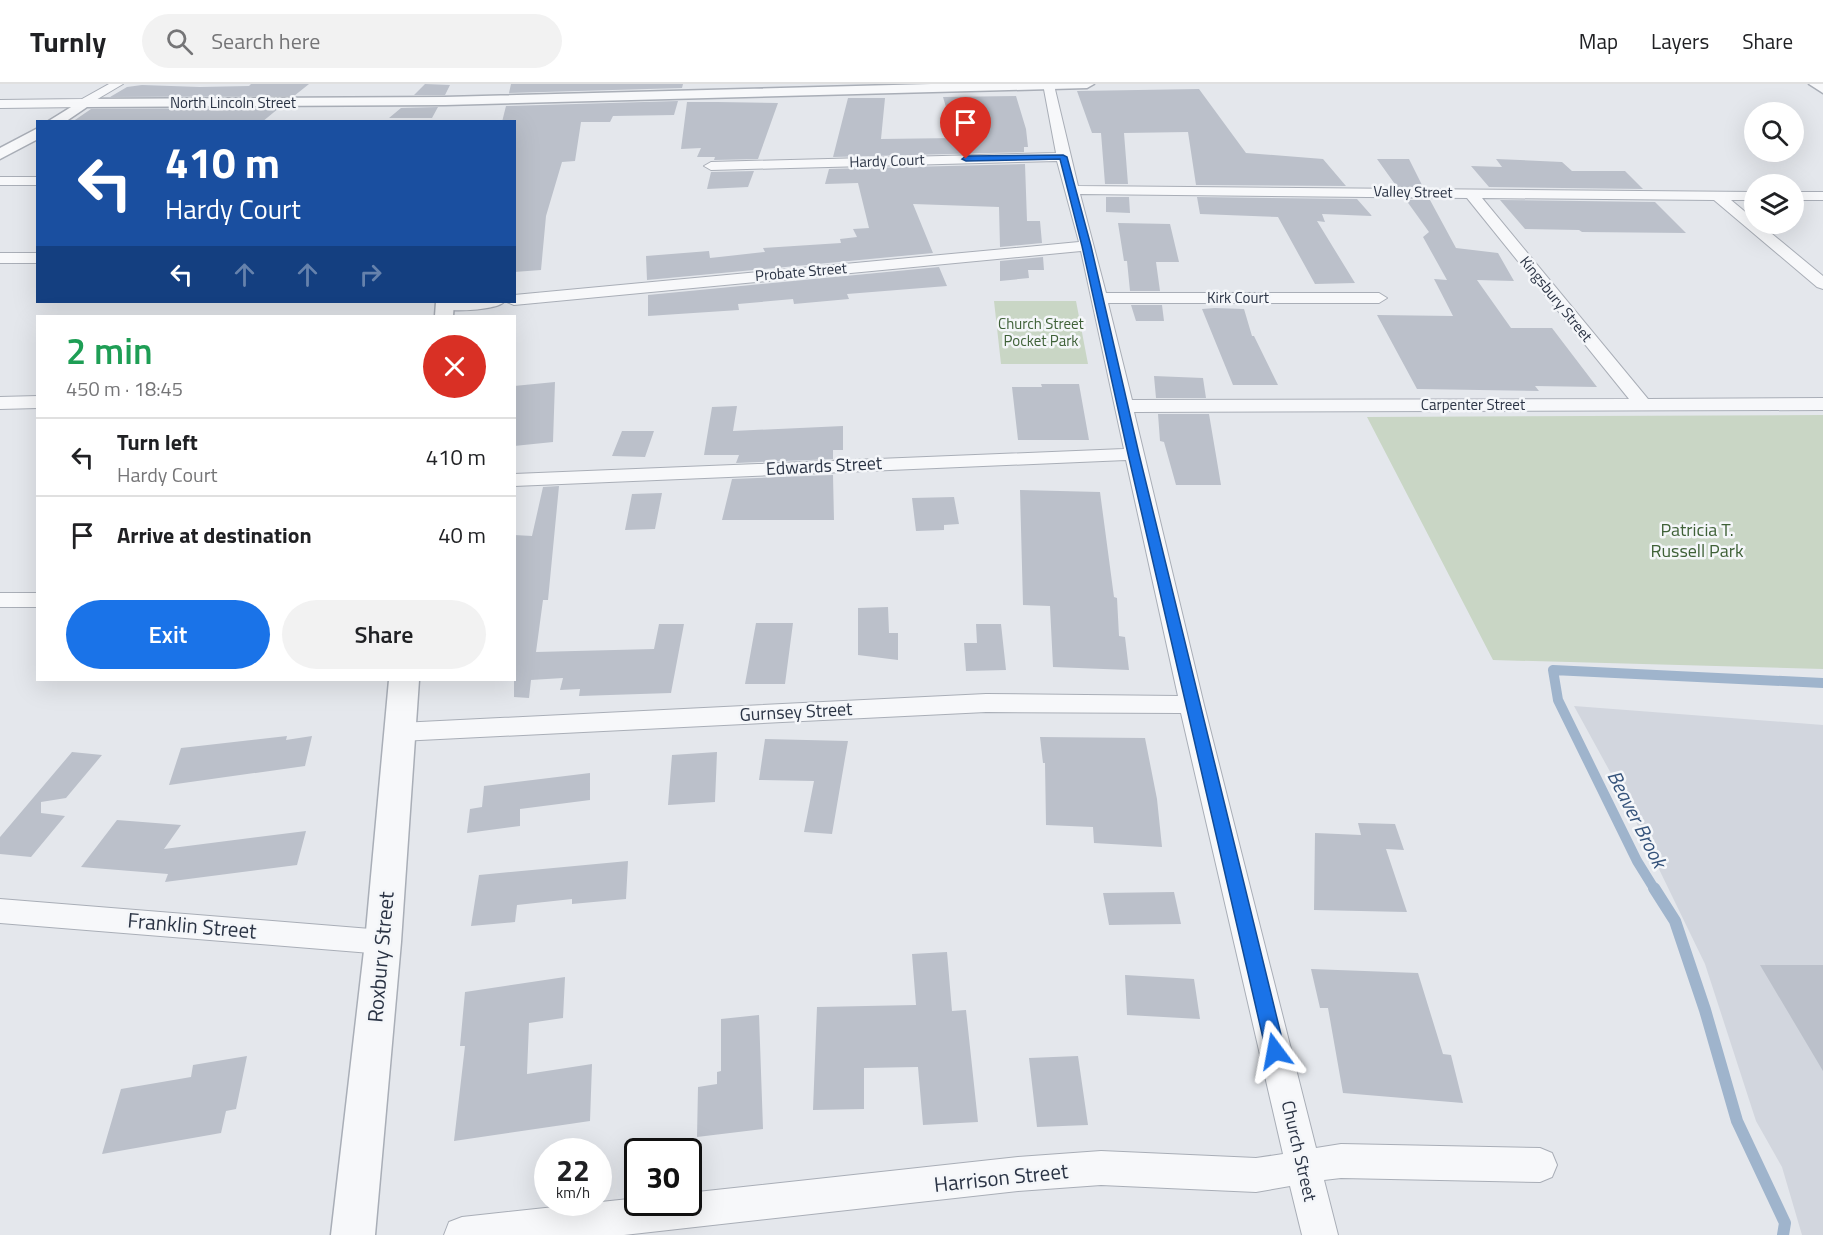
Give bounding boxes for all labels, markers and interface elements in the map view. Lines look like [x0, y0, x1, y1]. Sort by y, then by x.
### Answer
search box [142, 14, 562, 68]
text: Turnly [30, 20, 106, 63]
text: Search here [211, 24, 320, 58]
icon: search [163, 25, 196, 58]
text: Map [1579, 25, 1618, 57]
text: Layers [1651, 25, 1709, 57]
text: Share [1742, 25, 1793, 57]
street label: North Lincoln Street [170, 91, 297, 114]
pin [940, 97, 991, 159]
map controls [1744, 102, 1804, 234]
button: search [1744, 102, 1804, 162]
icon: arrive [949, 106, 982, 139]
text: 410 m [165, 130, 280, 194]
icon: left [66, 144, 144, 222]
street label: Hardy Court [849, 148, 926, 173]
button: layers [1744, 174, 1804, 234]
street label: Valley Street [1373, 179, 1454, 204]
text: Hardy Court [165, 188, 301, 229]
street label: Kingsbury Street [1514, 251, 1599, 347]
street label: Probate Street [754, 256, 849, 287]
icon: left [165, 258, 198, 291]
icon: ahead [228, 258, 261, 291]
icon: ahead [291, 258, 324, 291]
icon: right [354, 258, 387, 291]
street label: Kirk Court [1207, 286, 1270, 309]
park label: Church Street Pocket Park [998, 312, 1085, 352]
text: 2 min [66, 323, 153, 378]
button: close [423, 335, 486, 398]
text: 450 m · 18:45 [66, 373, 183, 404]
street label: Carpenter Street [1421, 393, 1526, 416]
text: Turn left [117, 425, 198, 459]
text: 410 m [426, 440, 486, 474]
icon: left [66, 441, 99, 474]
street label: Edwards Street [765, 449, 883, 482]
text: Hardy Court [117, 459, 218, 490]
park label: Patricia T. Russell Park [1650, 516, 1744, 564]
text: Arrive at destination [117, 518, 312, 552]
text: 40 m [438, 518, 486, 552]
icon: arrive [66, 519, 99, 552]
button: Exit [66, 600, 270, 669]
button: Share [282, 600, 486, 669]
street label: Gurnsey Street [739, 695, 854, 728]
water label: Beaver Brook [1600, 765, 1676, 875]
street label: Roxbury Street [358, 889, 402, 1024]
street label: Franklin Street [126, 903, 258, 947]
position arrow [1243, 1019, 1307, 1083]
street label: Church Street [1275, 1098, 1324, 1205]
speed limit sign: 30 [624, 1138, 702, 1216]
text: 22 [556, 1147, 590, 1193]
street label: Harrison Street [932, 1154, 1070, 1200]
text: km/h [556, 1181, 590, 1204]

